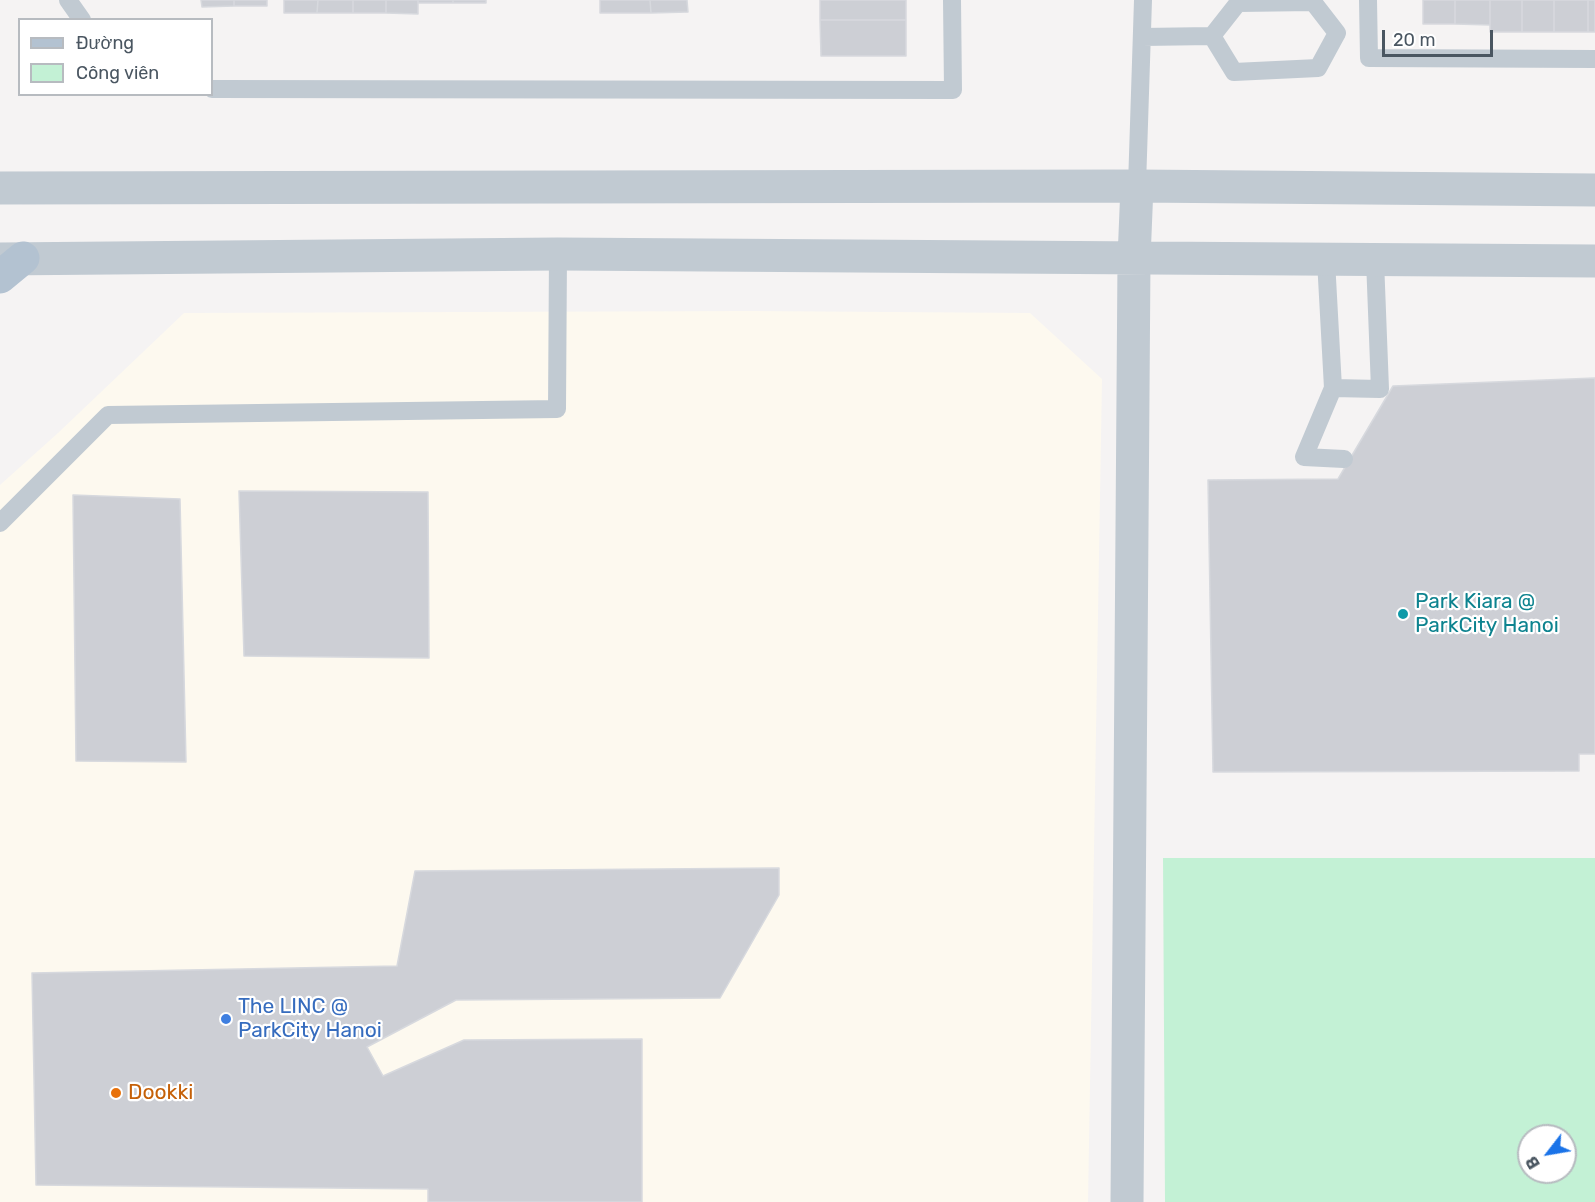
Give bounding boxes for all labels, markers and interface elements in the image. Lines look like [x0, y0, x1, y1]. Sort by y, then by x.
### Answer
legend [18, 18, 213, 96]
scale bar [1385, 18, 1496, 56]
text: 20 m [1393, 29, 1435, 51]
text: Đường [76, 32, 134, 54]
text: Công viên [76, 62, 159, 84]
place label: Park Kiara @ ParkCity Hanoi [1415, 589, 1559, 639]
marker: Park Kiara @ ParkCity Hanoi [1396, 607, 1410, 621]
place label: The LINC @ ParkCity Hanoi [238, 994, 382, 1044]
marker: The LINC @ ParkCity Hanoi [219, 1012, 233, 1026]
place label: Dookki [128, 1080, 193, 1106]
marker: Dookki [109, 1086, 123, 1100]
north arrow [1517, 1124, 1577, 1184]
text: B [1522, 1153, 1544, 1172]

